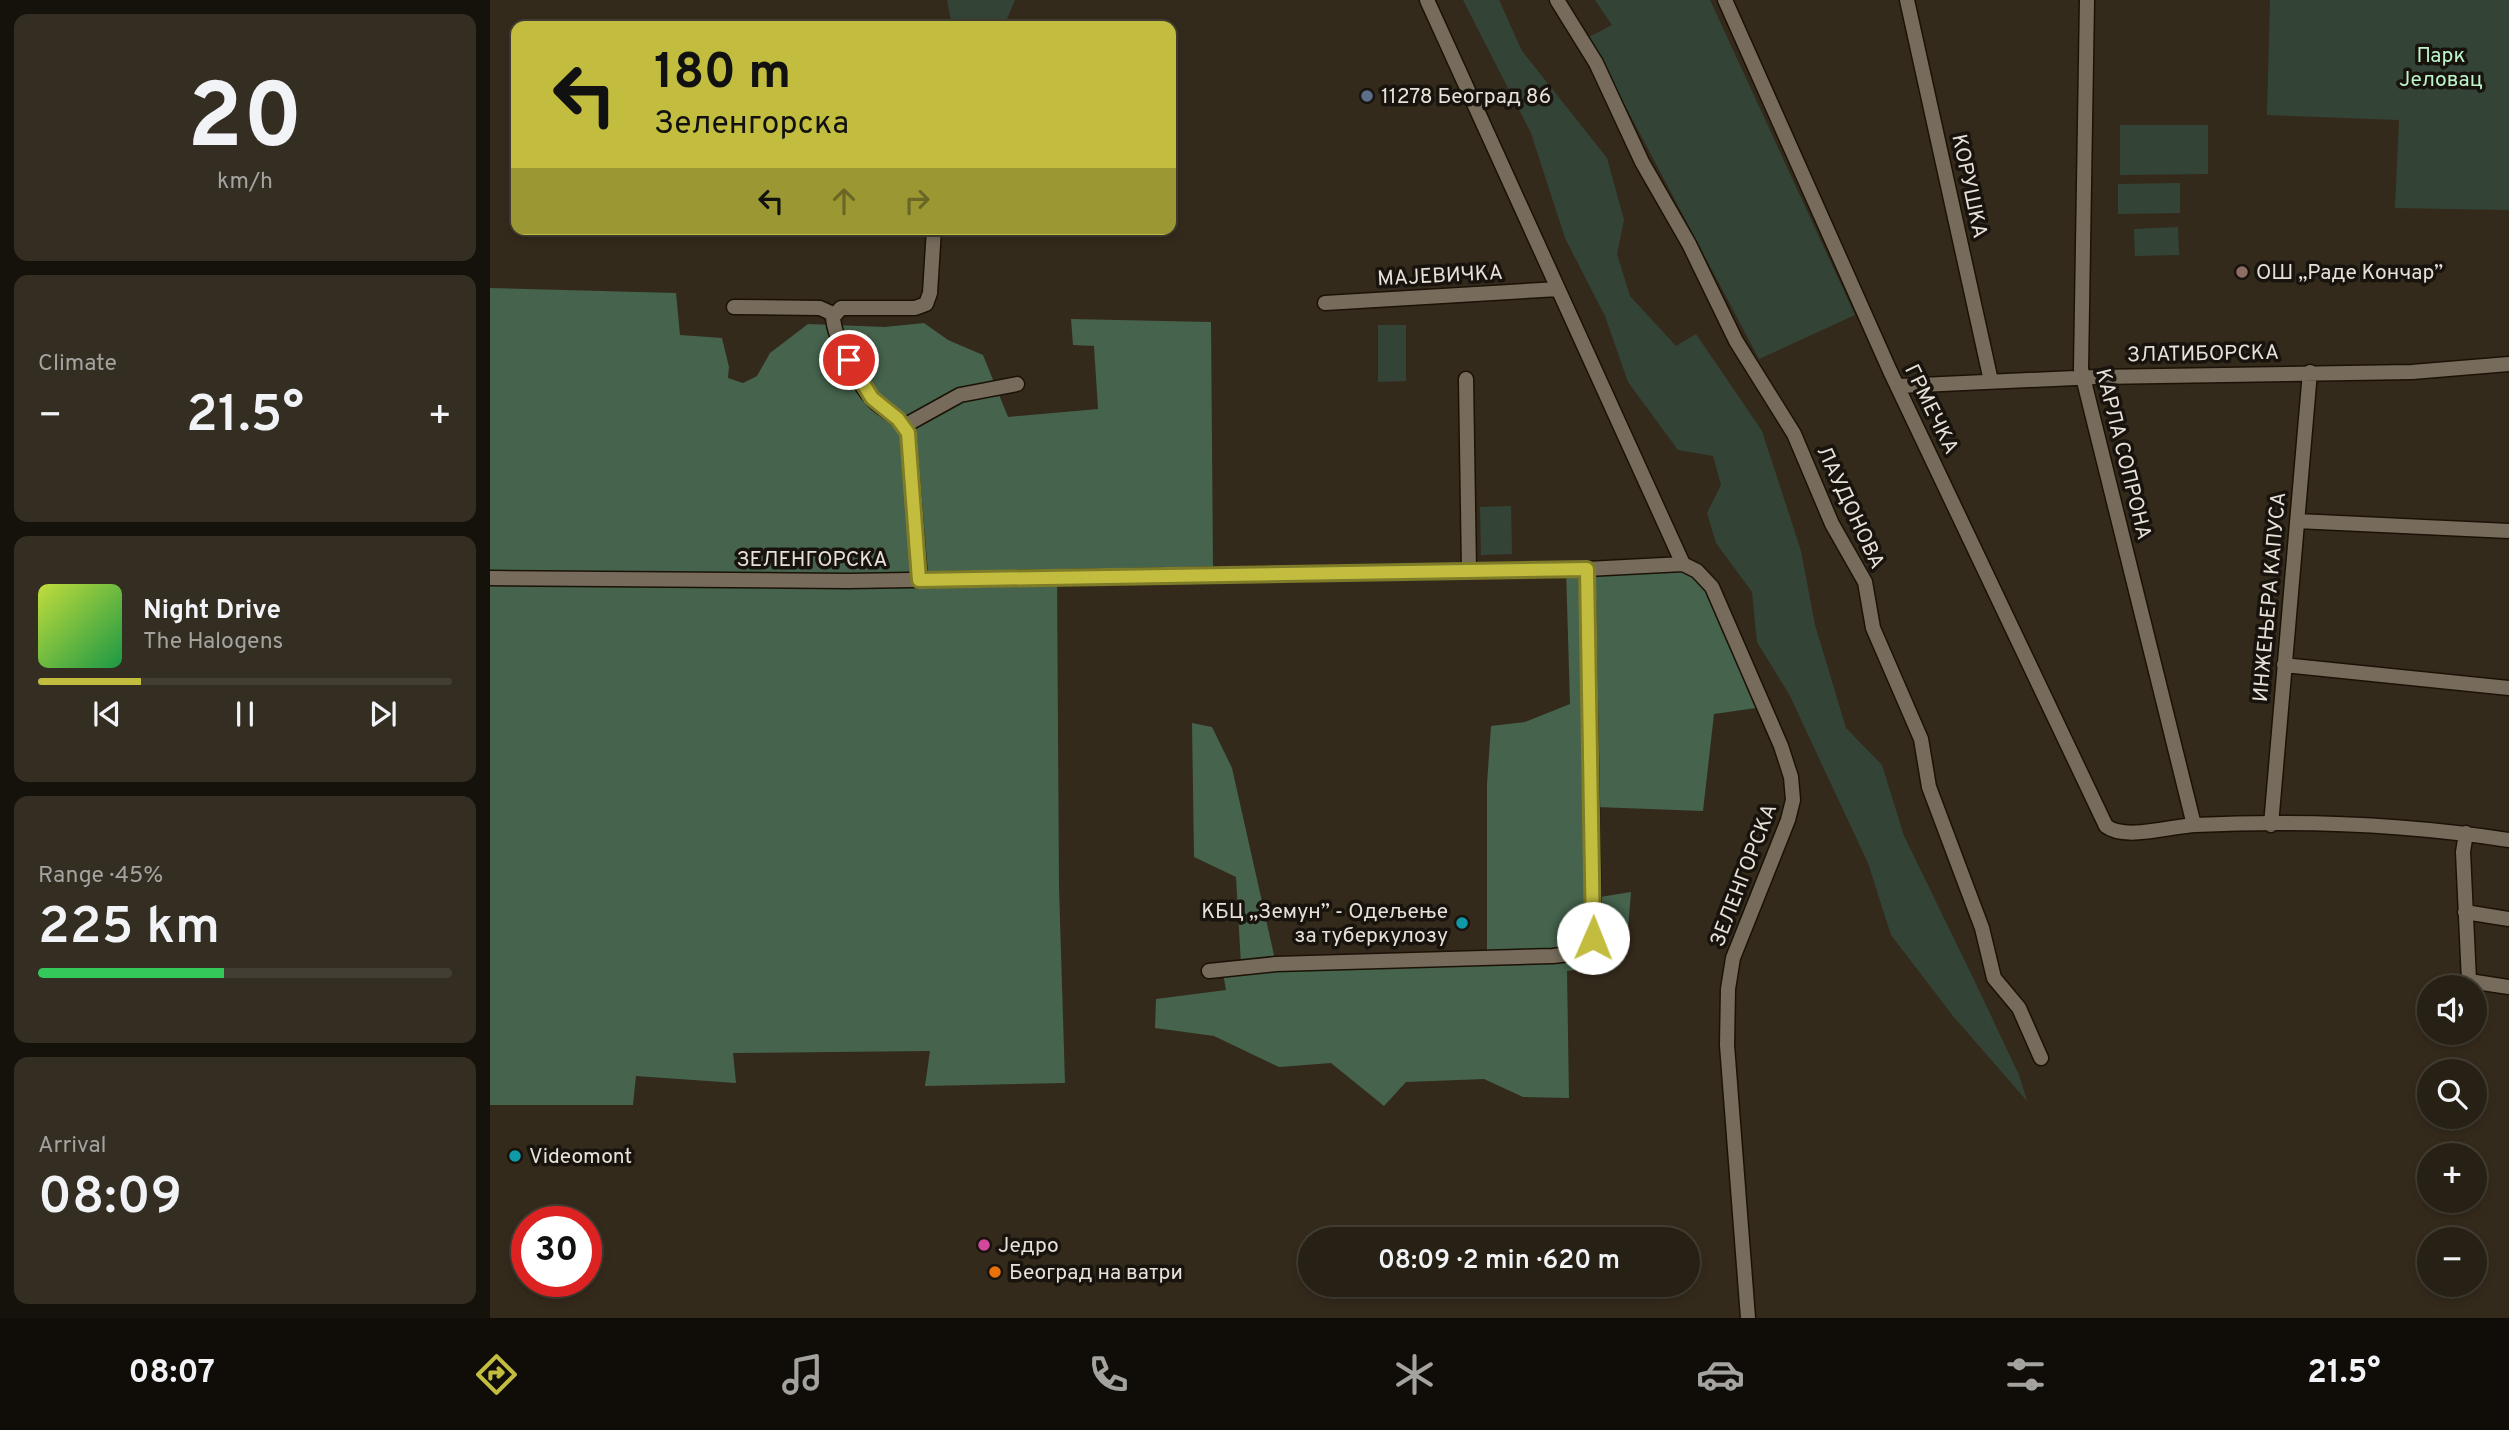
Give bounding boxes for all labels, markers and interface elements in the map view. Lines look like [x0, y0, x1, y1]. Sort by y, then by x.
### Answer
park label: Парк Јеловац [2399, 43, 2483, 94]
text: 180 m [654, 44, 791, 106]
icon: left [539, 49, 630, 140]
text: 20 [187, 65, 303, 180]
place label: 11278 Београд 86 [1381, 84, 1551, 111]
marker: 11278 Београд 86 [1359, 88, 1375, 104]
text: Зеленгорска [654, 105, 849, 145]
street label: КОРУШКА [1944, 132, 1993, 241]
text: km/h [217, 168, 273, 197]
icon: left [752, 182, 790, 220]
icon: ahead [825, 182, 863, 220]
icon: right [898, 182, 936, 220]
street label: МАЈЕВИЧКА [1376, 260, 1504, 293]
place label: ОШ „Раде Кончар” [2256, 260, 2443, 287]
marker: ОШ „Раде Кончар” [2234, 264, 2250, 280]
pin [819, 330, 879, 390]
street label: ЗЛАТИБОРСКА [2127, 340, 2279, 369]
icon: arrive [830, 341, 868, 379]
text: Climate [38, 350, 117, 379]
street label: ГРМЕЧКА [1897, 360, 1964, 459]
street label: КАРЛА СОПРОНА [2088, 366, 2157, 543]
text: 21.5° [186, 384, 304, 450]
text: − [38, 393, 63, 442]
text: + [427, 393, 452, 442]
street label: ЛАУДОНОВА [1809, 442, 1890, 573]
street label: ИНЖЕЊЕРА КАПУСА [2248, 491, 2293, 703]
street label: ЗЕЛЕНГОРСКА [736, 547, 888, 574]
text: Night Drive [143, 595, 281, 628]
text: The Halogens [143, 628, 283, 657]
icon: previous [88, 695, 126, 733]
icon: pause [226, 695, 264, 733]
icon: next [364, 695, 402, 733]
street label: ЗЕЛЕНГОРСКА [1705, 800, 1784, 951]
text: Range · 45% [38, 862, 163, 891]
text: 225 km [38, 896, 220, 962]
place label: КБЦ „Земун” - Одељење за туберкулозу [1201, 899, 1448, 950]
position arrow [1556, 901, 1630, 975]
marker: КБЦ „Земун” - Одељење за туберкулозу [1454, 915, 1470, 931]
map controls [2417, 975, 2487, 1297]
button: sound [2417, 975, 2487, 1045]
button: search [2417, 1059, 2487, 1129]
text: Arrival [38, 1132, 107, 1161]
button: + [2417, 1143, 2487, 1213]
place label: Videomont [529, 1144, 632, 1171]
marker: Videomont [507, 1148, 523, 1164]
text: 08:09 [38, 1166, 182, 1232]
speed limit sign: 30 [511, 1206, 602, 1297]
button: − [2417, 1227, 2487, 1297]
place label: Једро [998, 1233, 1059, 1260]
marker: Једро [976, 1237, 992, 1253]
text: 08:09 · 2 min · 620 m [1378, 1245, 1620, 1278]
place label: Београд на ватри [1009, 1260, 1183, 1287]
marker: Београд на ватри [987, 1264, 1003, 1280]
icon: directions [472, 1350, 521, 1399]
icon: music [778, 1350, 827, 1399]
icon: phone [1084, 1350, 1133, 1399]
icon: climate [1390, 1350, 1439, 1399]
icon: car [1696, 1350, 1745, 1399]
icon: filters [2001, 1350, 2050, 1399]
text: 08:07 [128, 1354, 215, 1394]
text: 21.5° [2307, 1354, 2381, 1394]

